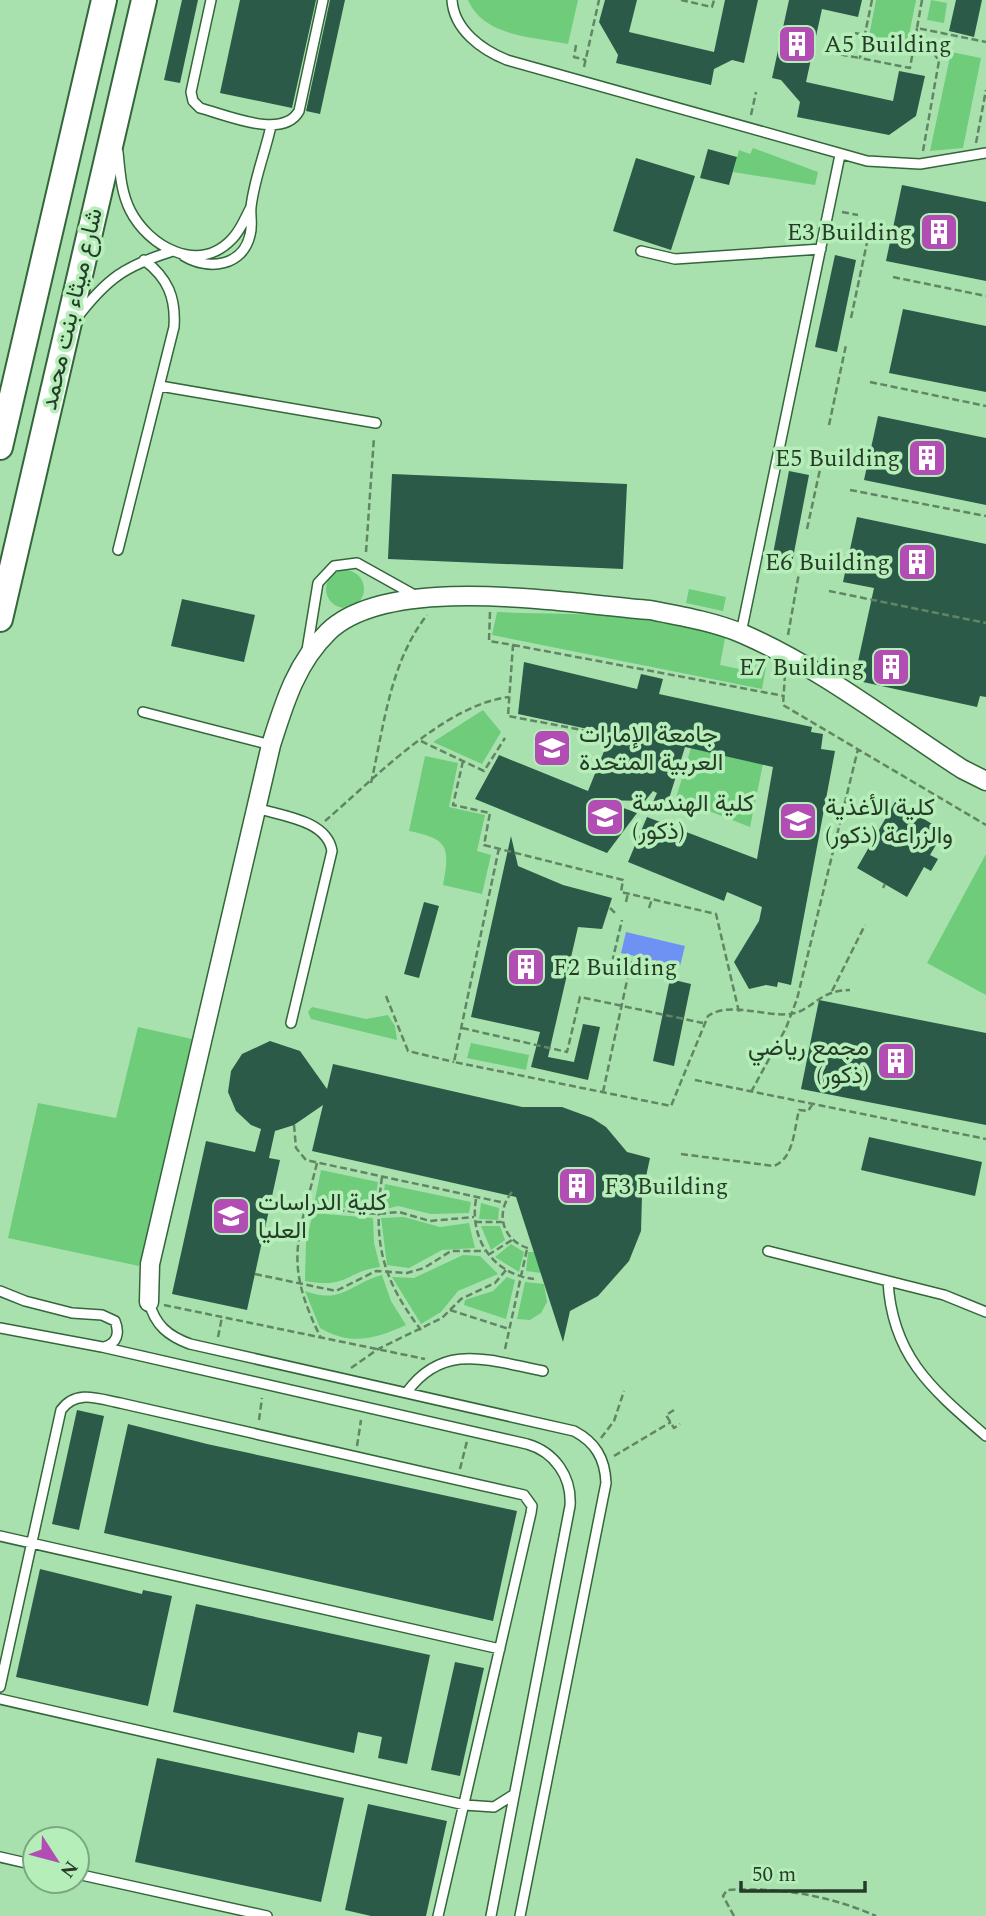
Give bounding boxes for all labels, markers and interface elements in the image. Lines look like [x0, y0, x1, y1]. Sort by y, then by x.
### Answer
building icon: A5 Building [776, 23, 818, 65]
place label: A5 Building [824, 27, 952, 63]
street label: شارع ميثاء بنت محمد [31, 205, 113, 414]
building icon: E3 Building [918, 211, 960, 253]
place label: E3 Building [787, 215, 912, 251]
building icon: E5 Building [906, 437, 948, 479]
place label: E5 Building [775, 441, 900, 477]
building icon: E6 Building [896, 541, 938, 583]
place label: E6 Building [765, 545, 890, 581]
building icon: E7 Building [870, 646, 912, 688]
place label: E7 Building [739, 650, 864, 686]
place label: جامعة الإمارات العربية المتحدة [579, 717, 723, 781]
school or university icon: جامعة الإمارات العربية المتحدة [531, 727, 573, 769]
place label: كلية الهندسة (ذكور) [632, 786, 754, 850]
place label: كلية الأغذية والزراعة (ذكور) [825, 790, 953, 854]
school or university icon: كلية الهندسة (ذكور) [584, 796, 626, 838]
school or university icon: كلية الأغذية والزراعة (ذكور) [777, 800, 819, 842]
building icon: F2 Building [505, 946, 547, 988]
place label: F2 Building [553, 950, 677, 986]
place label: مجمع رياضي (ذكور) [748, 1030, 869, 1094]
building icon: مجمع رياضي (ذكور) [875, 1040, 917, 1082]
building icon: F3 Building [556, 1165, 598, 1207]
place label: F3 Building [604, 1169, 728, 1205]
place label: كلية الدراسات العليا [258, 1185, 387, 1249]
school or university icon: كلية الدراسات العليا [210, 1195, 252, 1237]
north arrow [21, 1825, 91, 1895]
scale bar [741, 1850, 865, 1894]
text: N [52, 1854, 85, 1884]
text: 50 m [752, 1859, 796, 1891]

